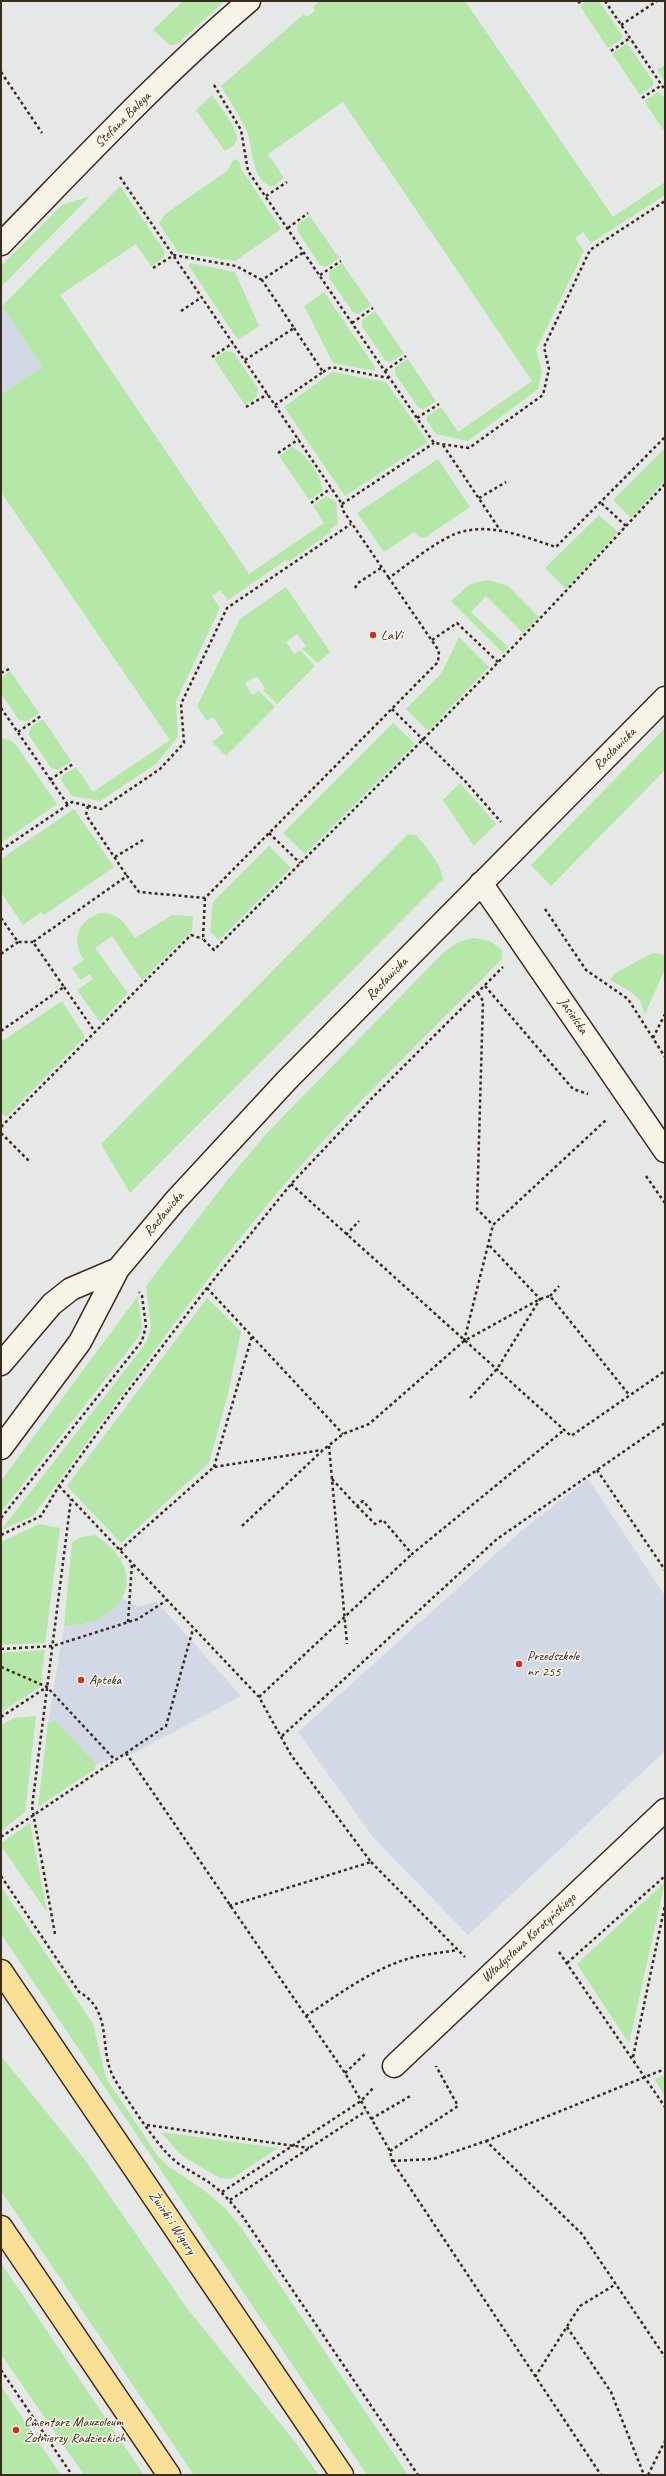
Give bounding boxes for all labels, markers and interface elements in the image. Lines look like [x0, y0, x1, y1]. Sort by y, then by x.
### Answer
street label: Stefana Baleya [92, 89, 154, 151]
place label: LaVi [381, 627, 403, 643]
marker: LaVi [368, 630, 378, 640]
street label: Racławicka [590, 724, 640, 774]
street label: Racławicka [362, 954, 412, 1004]
street label: Jasielska [555, 994, 591, 1038]
street label: Racławicka [140, 1188, 188, 1240]
place label: Przedszkole nr 255 [527, 1648, 579, 1680]
marker: Przedszkole nr 255 [514, 1659, 524, 1669]
place label: Apteka [89, 1672, 121, 1688]
marker: Apteka [76, 1675, 86, 1685]
street label: Władysława Korotyńskiego [478, 1890, 580, 1986]
street label: Żwirki i Wigury [145, 2188, 199, 2258]
place label: Cmentarz Mauzoleum Żołnierzy Radzieckich [24, 2414, 125, 2446]
marker: Cmentarz Mauzoleum Żołnierzy Radzieckich [11, 2425, 21, 2435]

